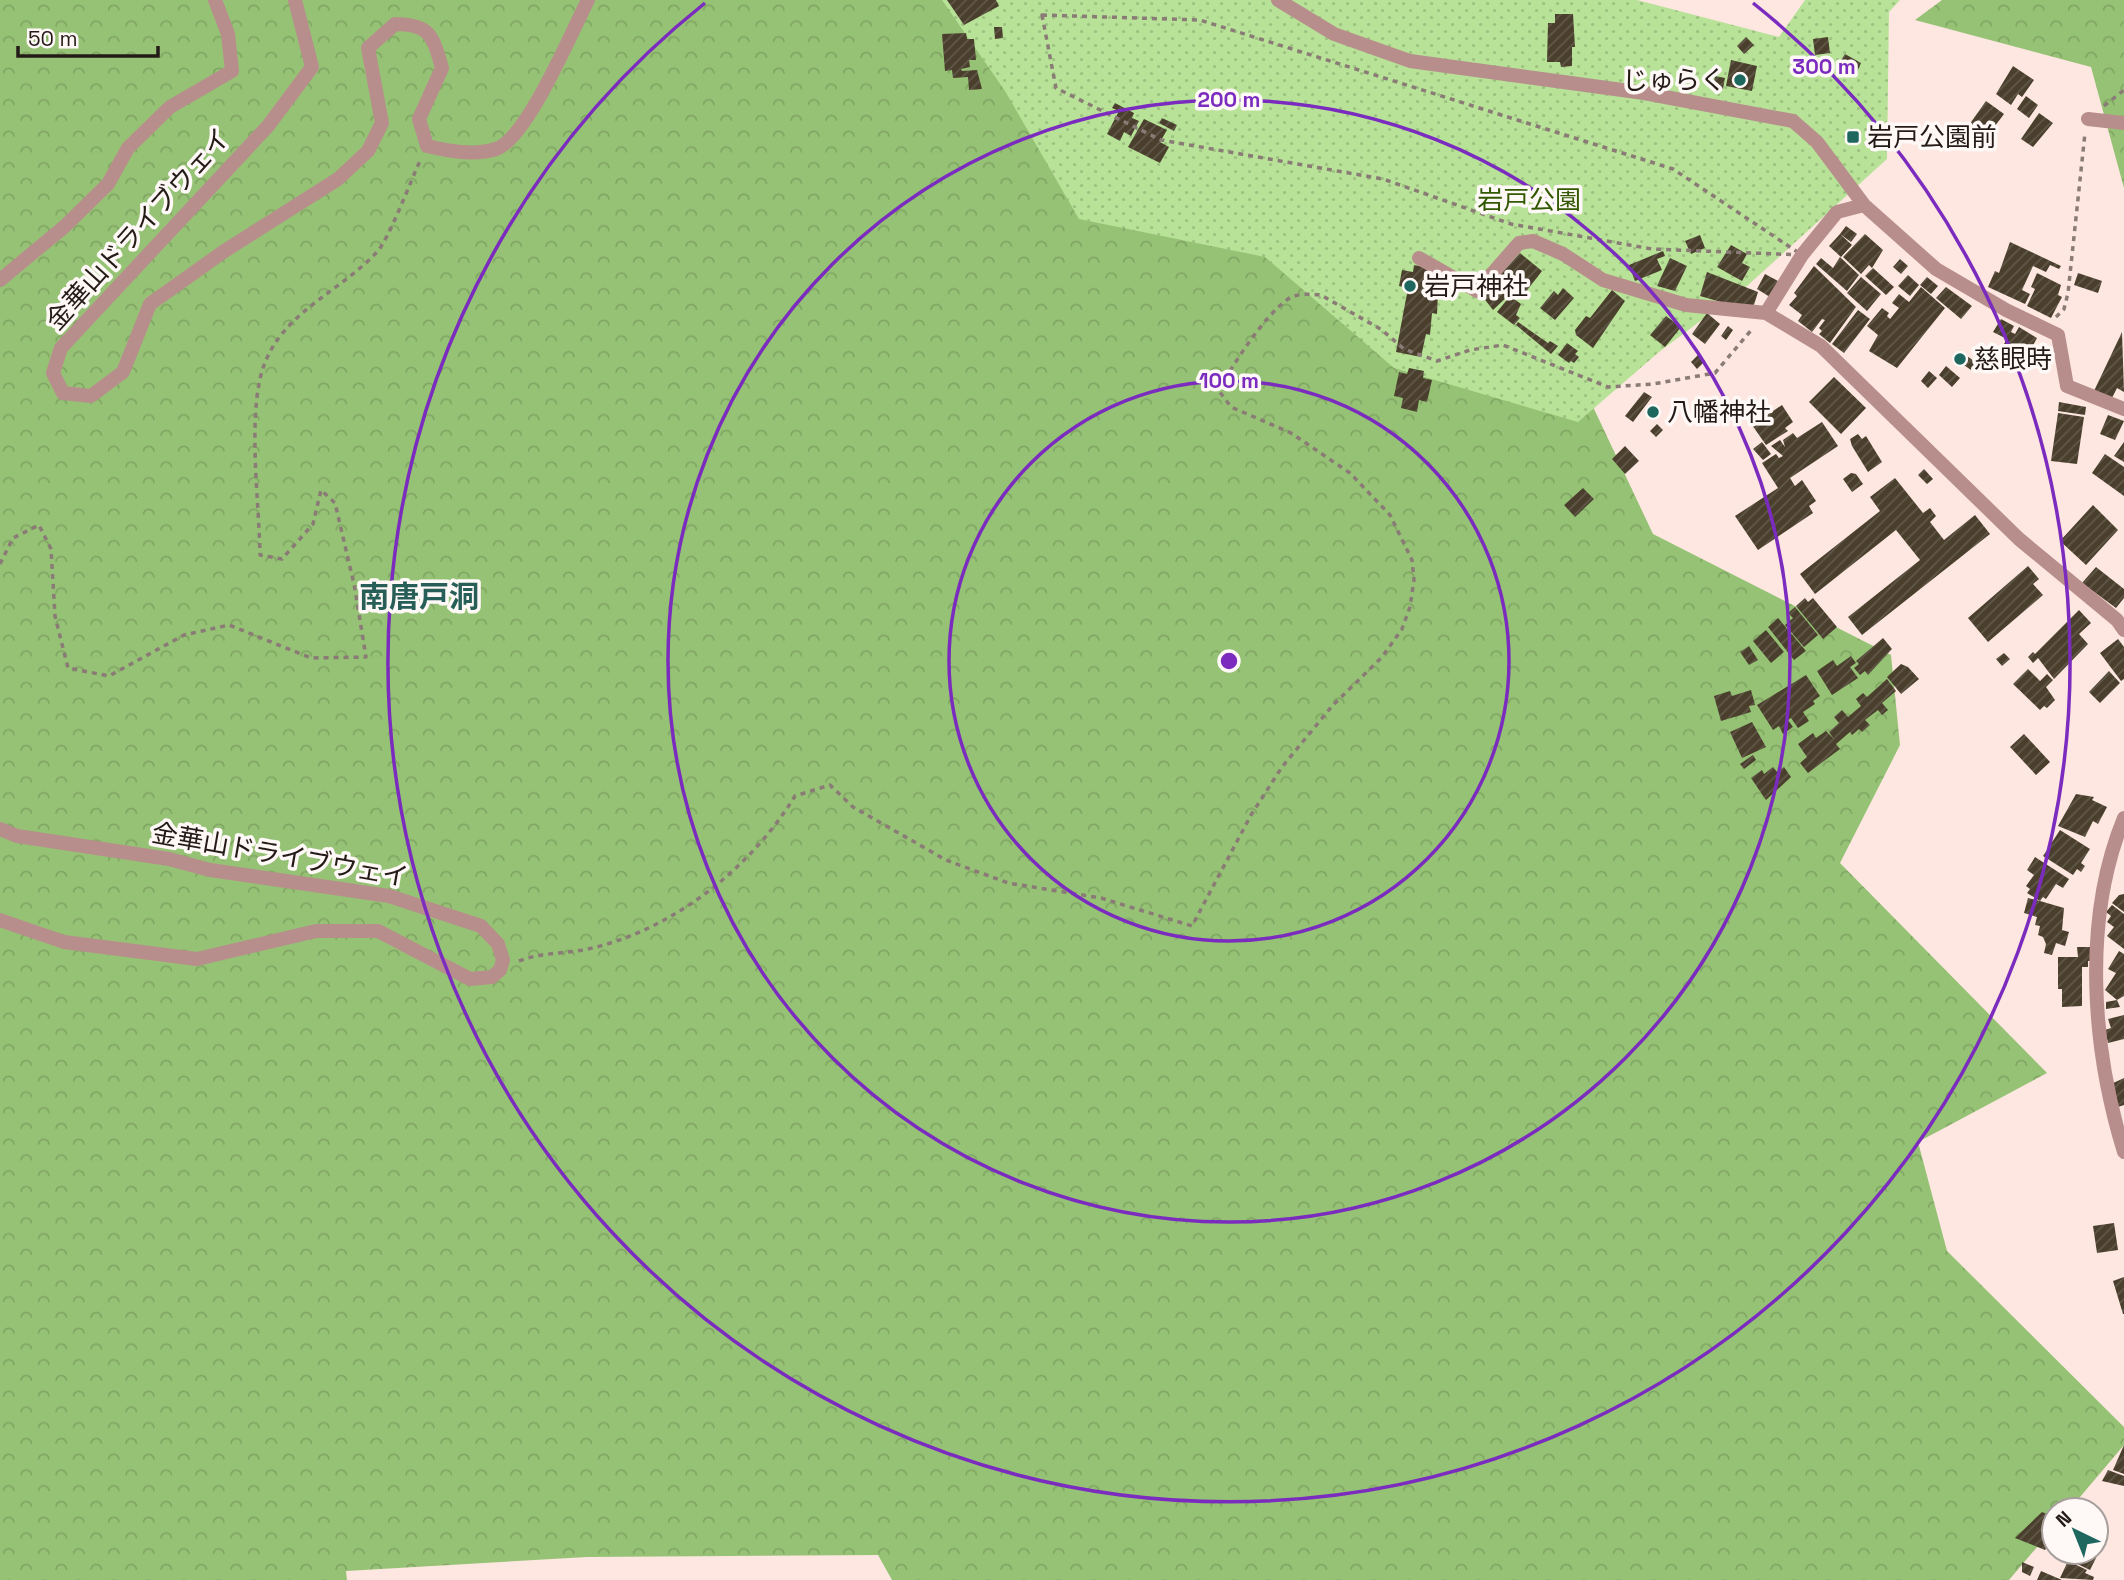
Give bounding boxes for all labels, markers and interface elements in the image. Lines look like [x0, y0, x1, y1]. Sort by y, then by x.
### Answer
scale bar [18, 14, 158, 58]
text: 50 m [28, 25, 78, 52]
text: 300 m [1792, 53, 1856, 80]
place label: じゅらく [1622, 63, 1726, 97]
marker: じゅらく [1732, 72, 1748, 88]
text: 200 m [1198, 86, 1260, 113]
place label: 岩戸公園前 [1867, 120, 1997, 154]
street label: 金華山ドライブウェイ [38, 121, 238, 337]
marker: 岩戸公園前 [1845, 129, 1861, 145]
park label: 岩戸公園 [1477, 183, 1581, 217]
place label: 岩戸神社 [1424, 269, 1528, 303]
marker: 岩戸神社 [1402, 278, 1418, 294]
place label: 慈眼時 [1974, 342, 2052, 376]
marker: 慈眼時 [1952, 351, 1968, 367]
text: 100 m [1199, 367, 1259, 394]
place label: 八幡神社 [1667, 395, 1771, 429]
marker: 八幡神社 [1645, 404, 1661, 420]
district label: 南唐戸洞 [359, 577, 479, 616]
centre of rings [1217, 649, 1241, 673]
street label: 金華山ドライブウェイ [149, 816, 411, 894]
north arrow [2040, 1496, 2110, 1566]
text: N [2051, 1505, 2077, 1532]

